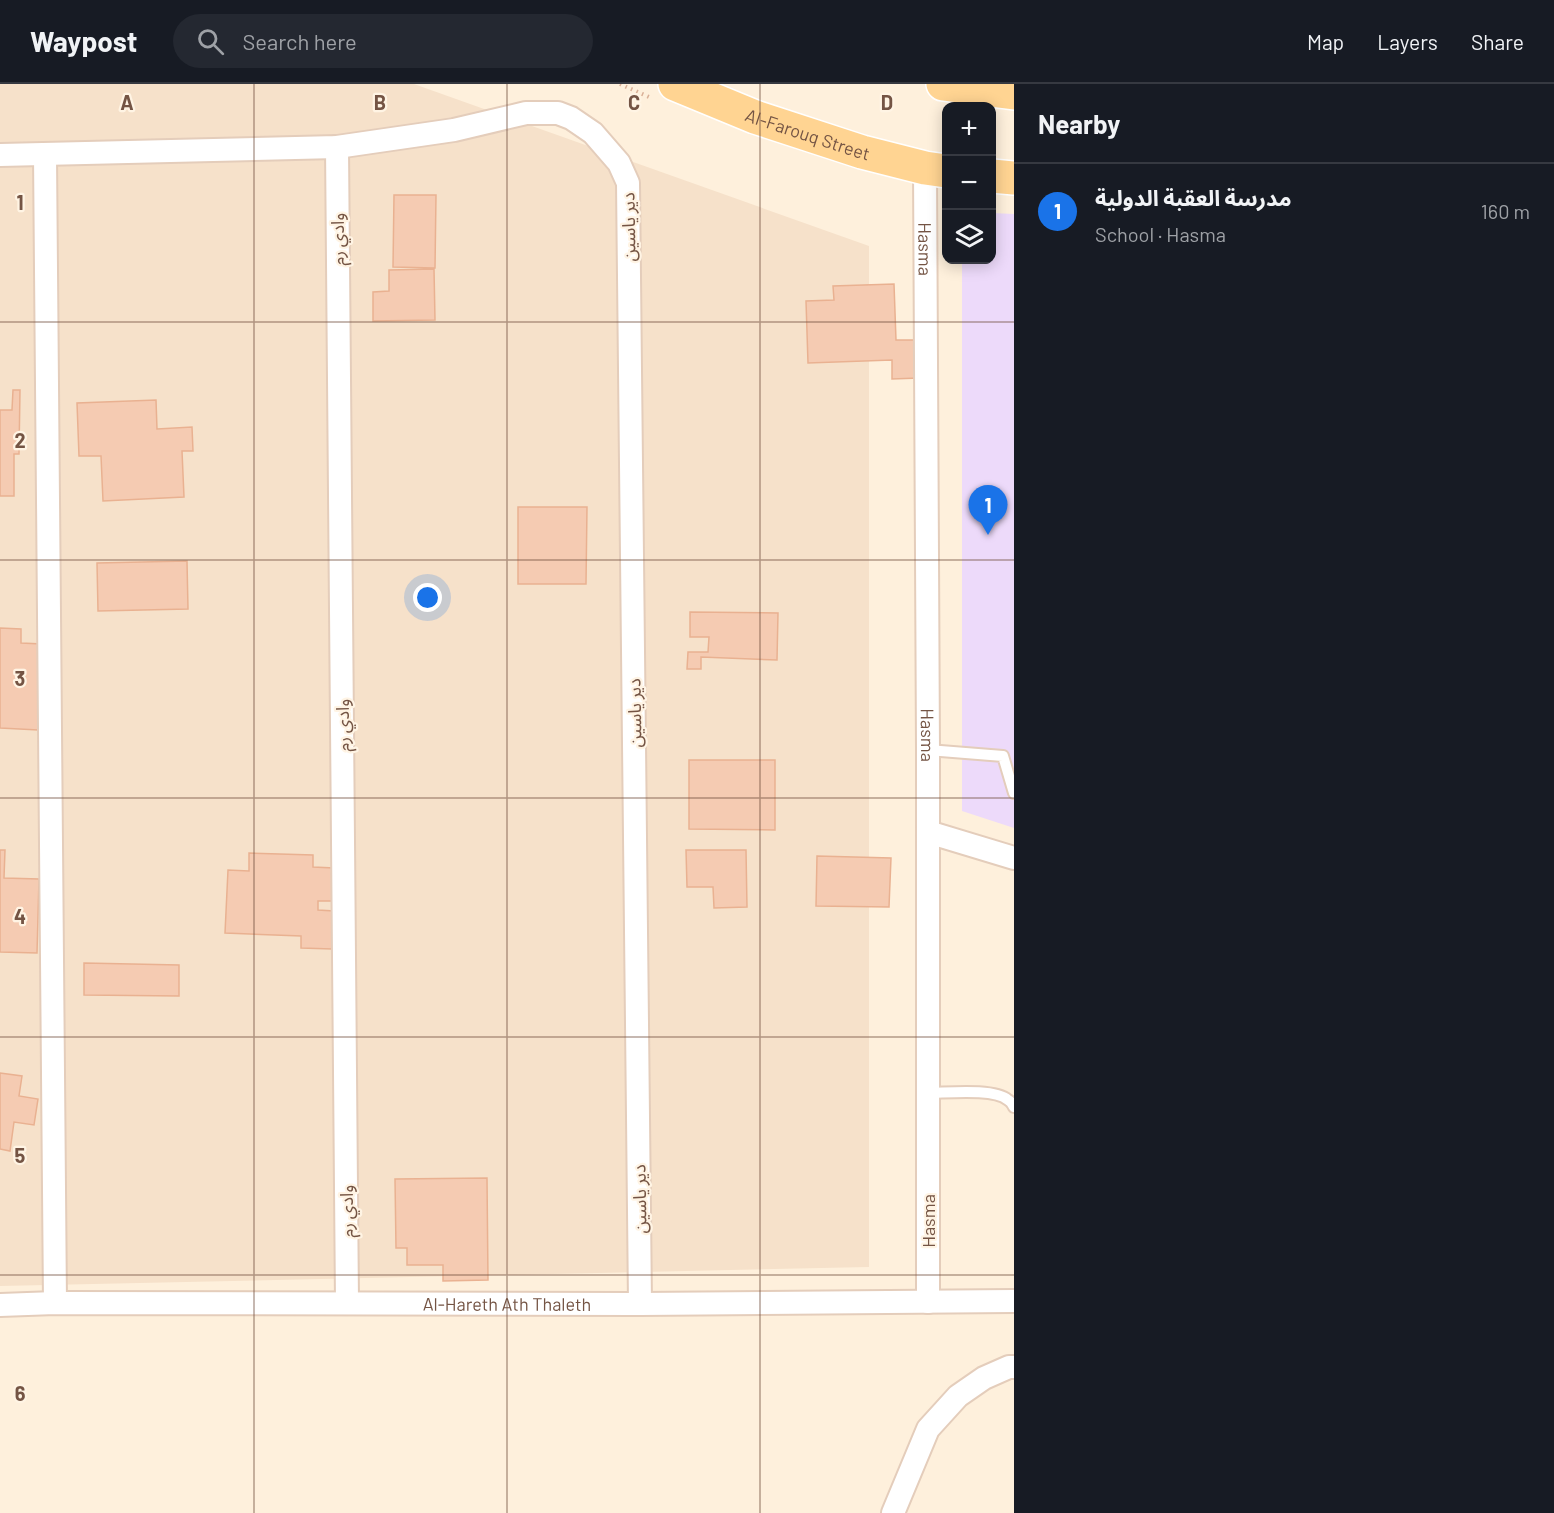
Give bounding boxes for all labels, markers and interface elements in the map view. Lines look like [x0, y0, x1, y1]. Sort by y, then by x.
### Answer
search box [173, 14, 593, 68]
text: Waypost [30, 24, 137, 58]
icon: search [194, 25, 227, 58]
text: Search here [242, 28, 357, 54]
text: Map [1307, 29, 1344, 54]
text: Layers [1377, 29, 1438, 54]
text: Share [1471, 29, 1524, 54]
text: A [120, 90, 134, 114]
text: B [374, 90, 386, 114]
text: C [628, 90, 640, 114]
text: D [881, 90, 893, 114]
map controls [942, 102, 996, 264]
button: + [942, 102, 996, 156]
street label: Al-Farouq Street [742, 103, 872, 165]
text: Nearby [1038, 108, 1120, 139]
button: − [942, 156, 996, 210]
text: مدرسة العقبة الدولية [1095, 184, 1291, 210]
text: 1 [16, 190, 24, 214]
street label: دير ياسين [616, 192, 641, 262]
text: 1 [1054, 199, 1061, 223]
text: 160 m [1481, 199, 1530, 223]
button: layers [942, 210, 996, 264]
street label: وادي رم [326, 213, 352, 265]
street label: Hasma [914, 222, 937, 276]
text: School · Hasma [1095, 222, 1226, 246]
text: 2 [14, 428, 26, 452]
pin: 1 [968, 486, 1008, 535]
your location [413, 583, 442, 612]
text: 3 [15, 666, 25, 690]
street label: دير ياسين [622, 678, 647, 748]
street label: وادي رم [331, 699, 357, 751]
street label: Hasma [917, 708, 939, 762]
text: 4 [14, 904, 26, 928]
text: 5 [15, 1143, 26, 1167]
street label: دير ياسين [627, 1164, 652, 1234]
street label: وادي رم [335, 1185, 361, 1237]
street label: Hasma [917, 1194, 939, 1248]
street label: Al-Hareth Ath Thaleth [423, 1293, 591, 1315]
text: 6 [15, 1381, 26, 1405]

